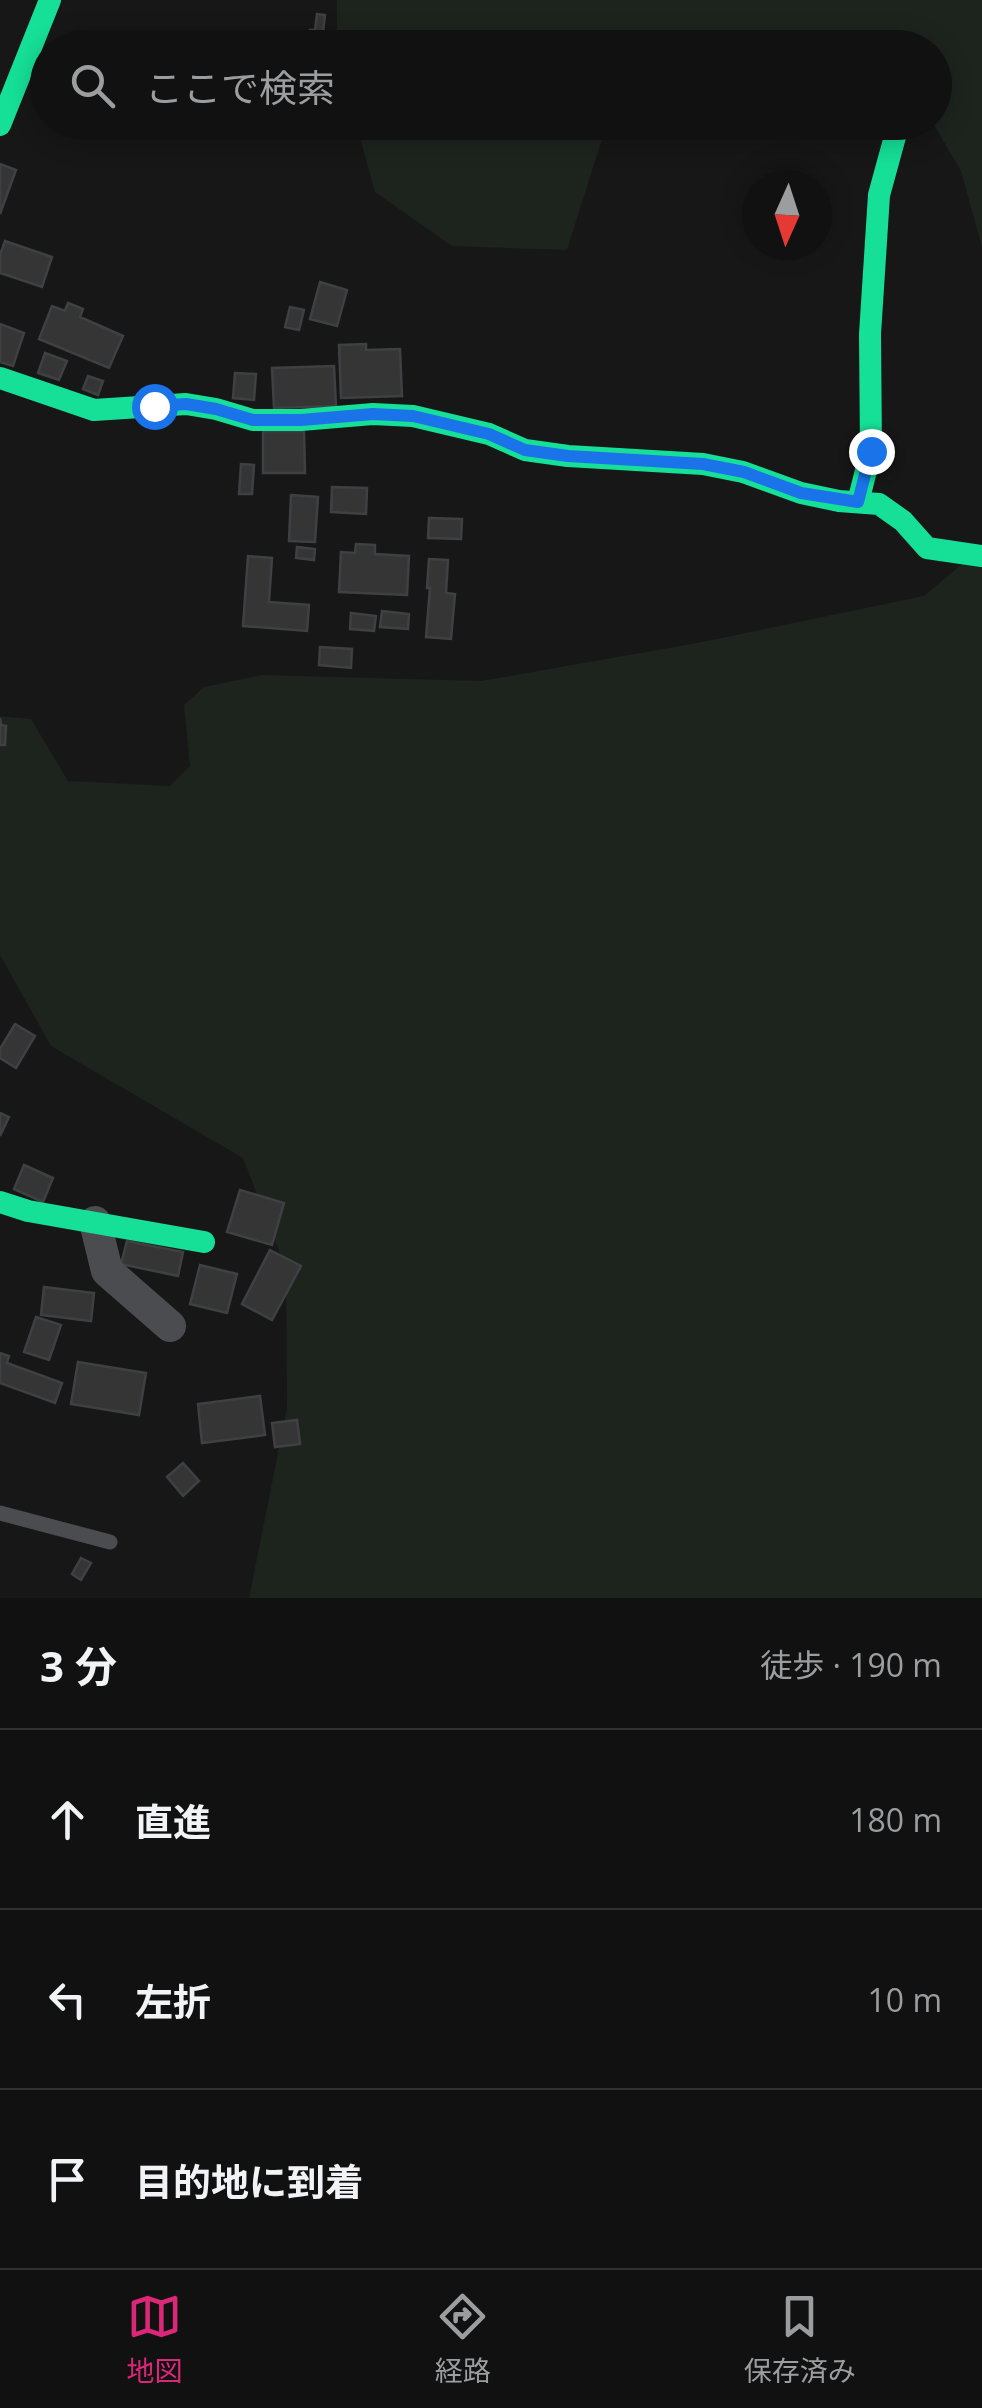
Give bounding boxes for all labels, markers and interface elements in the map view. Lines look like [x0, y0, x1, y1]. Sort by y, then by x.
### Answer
search box [30, 30, 952, 140]
icon: search [65, 58, 120, 113]
text: ここで検索 [145, 61, 335, 113]
north arrow [742, 170, 832, 260]
route start [132, 384, 178, 430]
route end [849, 429, 895, 475]
text: 3 分 [40, 1637, 117, 1694]
text: 徒歩 · 190 m [760, 1643, 942, 1686]
icon: ahead [40, 1792, 95, 1847]
text: 直進 [135, 1795, 211, 1847]
text: 180 m [849, 1798, 942, 1841]
icon: left [40, 1972, 95, 2027]
text: 左折 [135, 1975, 211, 2027]
text: 10 m [867, 1978, 942, 2021]
icon: arrive [40, 2152, 95, 2207]
text: 目的地に到着 [135, 2155, 363, 2207]
tab: 地図 [126, 2289, 182, 2389]
tab: 経路 [435, 2289, 491, 2389]
tab: 保存済み [744, 2289, 856, 2389]

